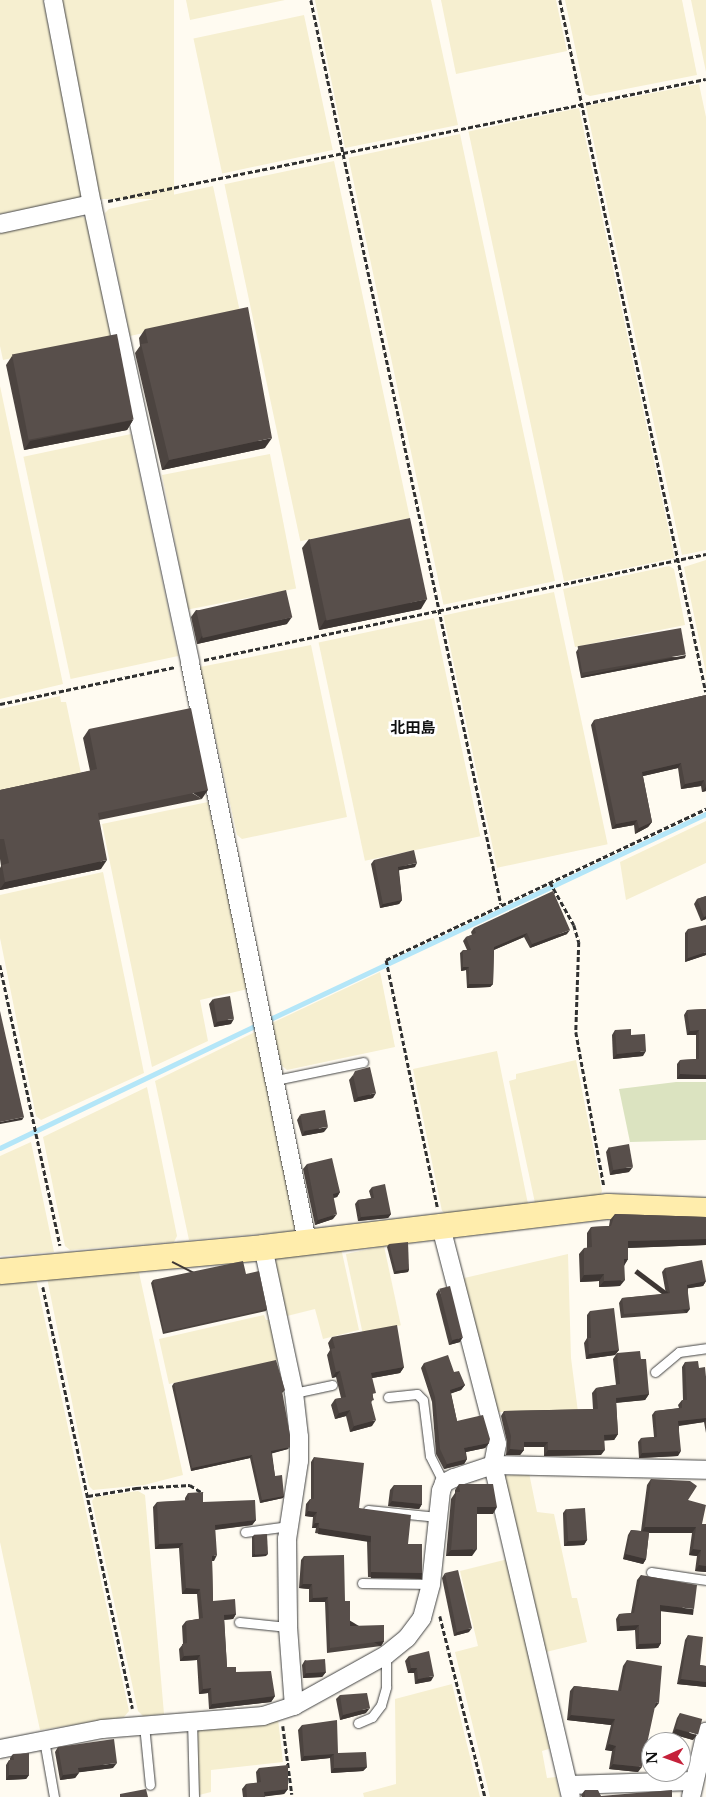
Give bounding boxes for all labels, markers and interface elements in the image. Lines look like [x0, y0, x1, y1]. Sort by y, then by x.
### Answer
district label: 北田島 [391, 719, 435, 737]
north arrow [641, 1732, 691, 1782]
text: N [643, 1751, 661, 1764]

